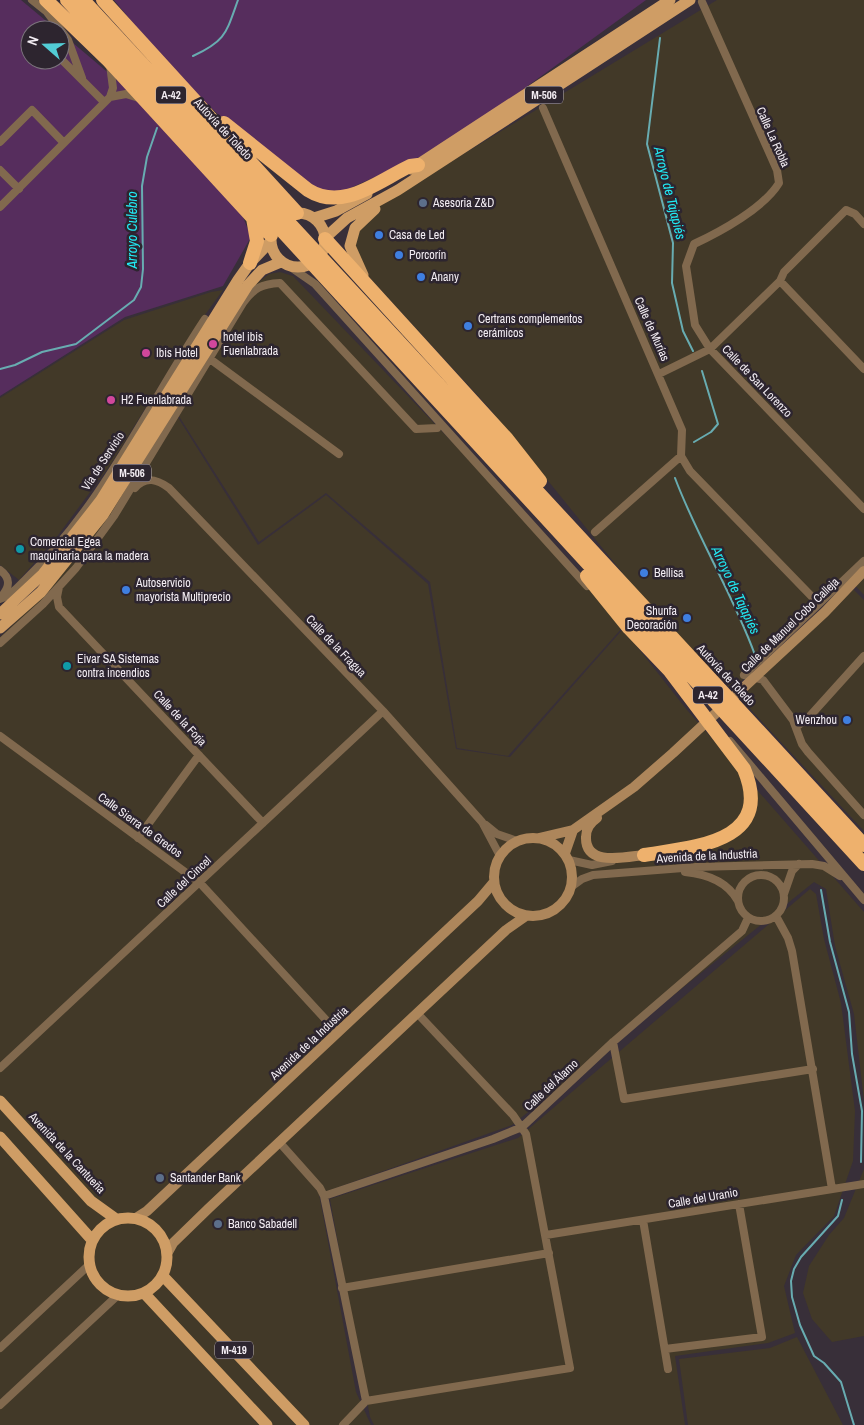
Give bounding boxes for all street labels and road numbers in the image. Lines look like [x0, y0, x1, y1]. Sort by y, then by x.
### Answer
road number: A-42 [156, 86, 186, 104]
road number: M-506 [525, 86, 563, 104]
street label: Autovía de Toledo [190, 94, 256, 163]
street label: Calle La Robla [753, 104, 794, 170]
street label: Calle de Murías [631, 294, 673, 364]
street label: Calle de San Lorenzo [718, 341, 796, 421]
street label: Vía de Servicio [78, 428, 128, 494]
road number: M-506 [113, 464, 151, 482]
street label: Calle de Manuel Cobo Calleja [738, 574, 843, 676]
street label: Calle de la Fragua [302, 612, 370, 681]
street label: Autovía de Toledo [693, 640, 759, 709]
road number: A-42 [693, 686, 723, 704]
street label: Calle de la Forja [150, 687, 210, 750]
street label: Calle Sierra de Gredos [95, 789, 185, 861]
street label: Avenida de la Industria [655, 845, 758, 867]
street label: Calle del Cincel [153, 853, 215, 911]
street label: Avenida de la Industria [266, 1002, 352, 1084]
street label: Calle del Álamo [521, 1056, 581, 1114]
street label: Avenida de la Cantueña [25, 1108, 109, 1197]
street label: Calle del Uranio [667, 1184, 739, 1212]
road number: M-419 [215, 1342, 253, 1358]

